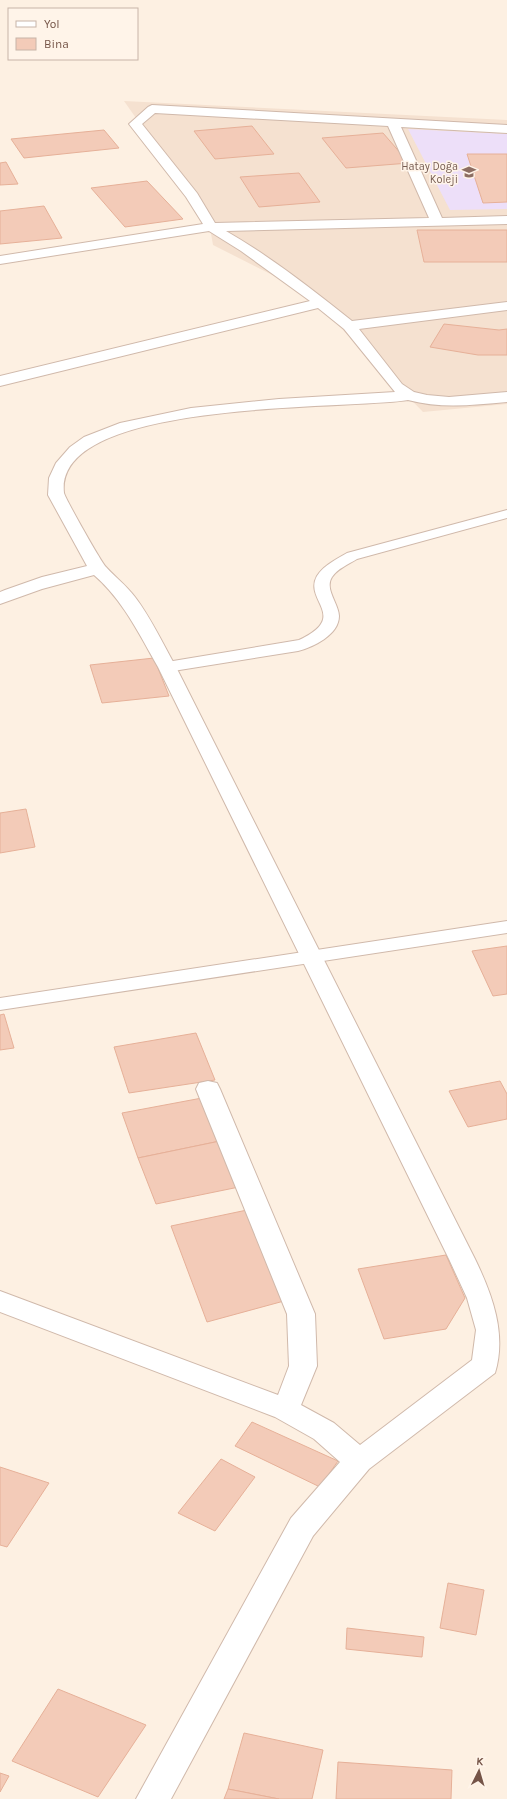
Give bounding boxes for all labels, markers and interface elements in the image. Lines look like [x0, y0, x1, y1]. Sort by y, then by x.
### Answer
legend [8, 8, 138, 60]
text: Yol [44, 17, 60, 31]
text: Bina [44, 37, 69, 51]
place label: Hatay Doğa Koleji [401, 160, 458, 186]
school or university icon: Hatay Doğa Koleji [461, 164, 477, 180]
north arrow [459, 1751, 499, 1791]
text: K [476, 1755, 485, 1768]

